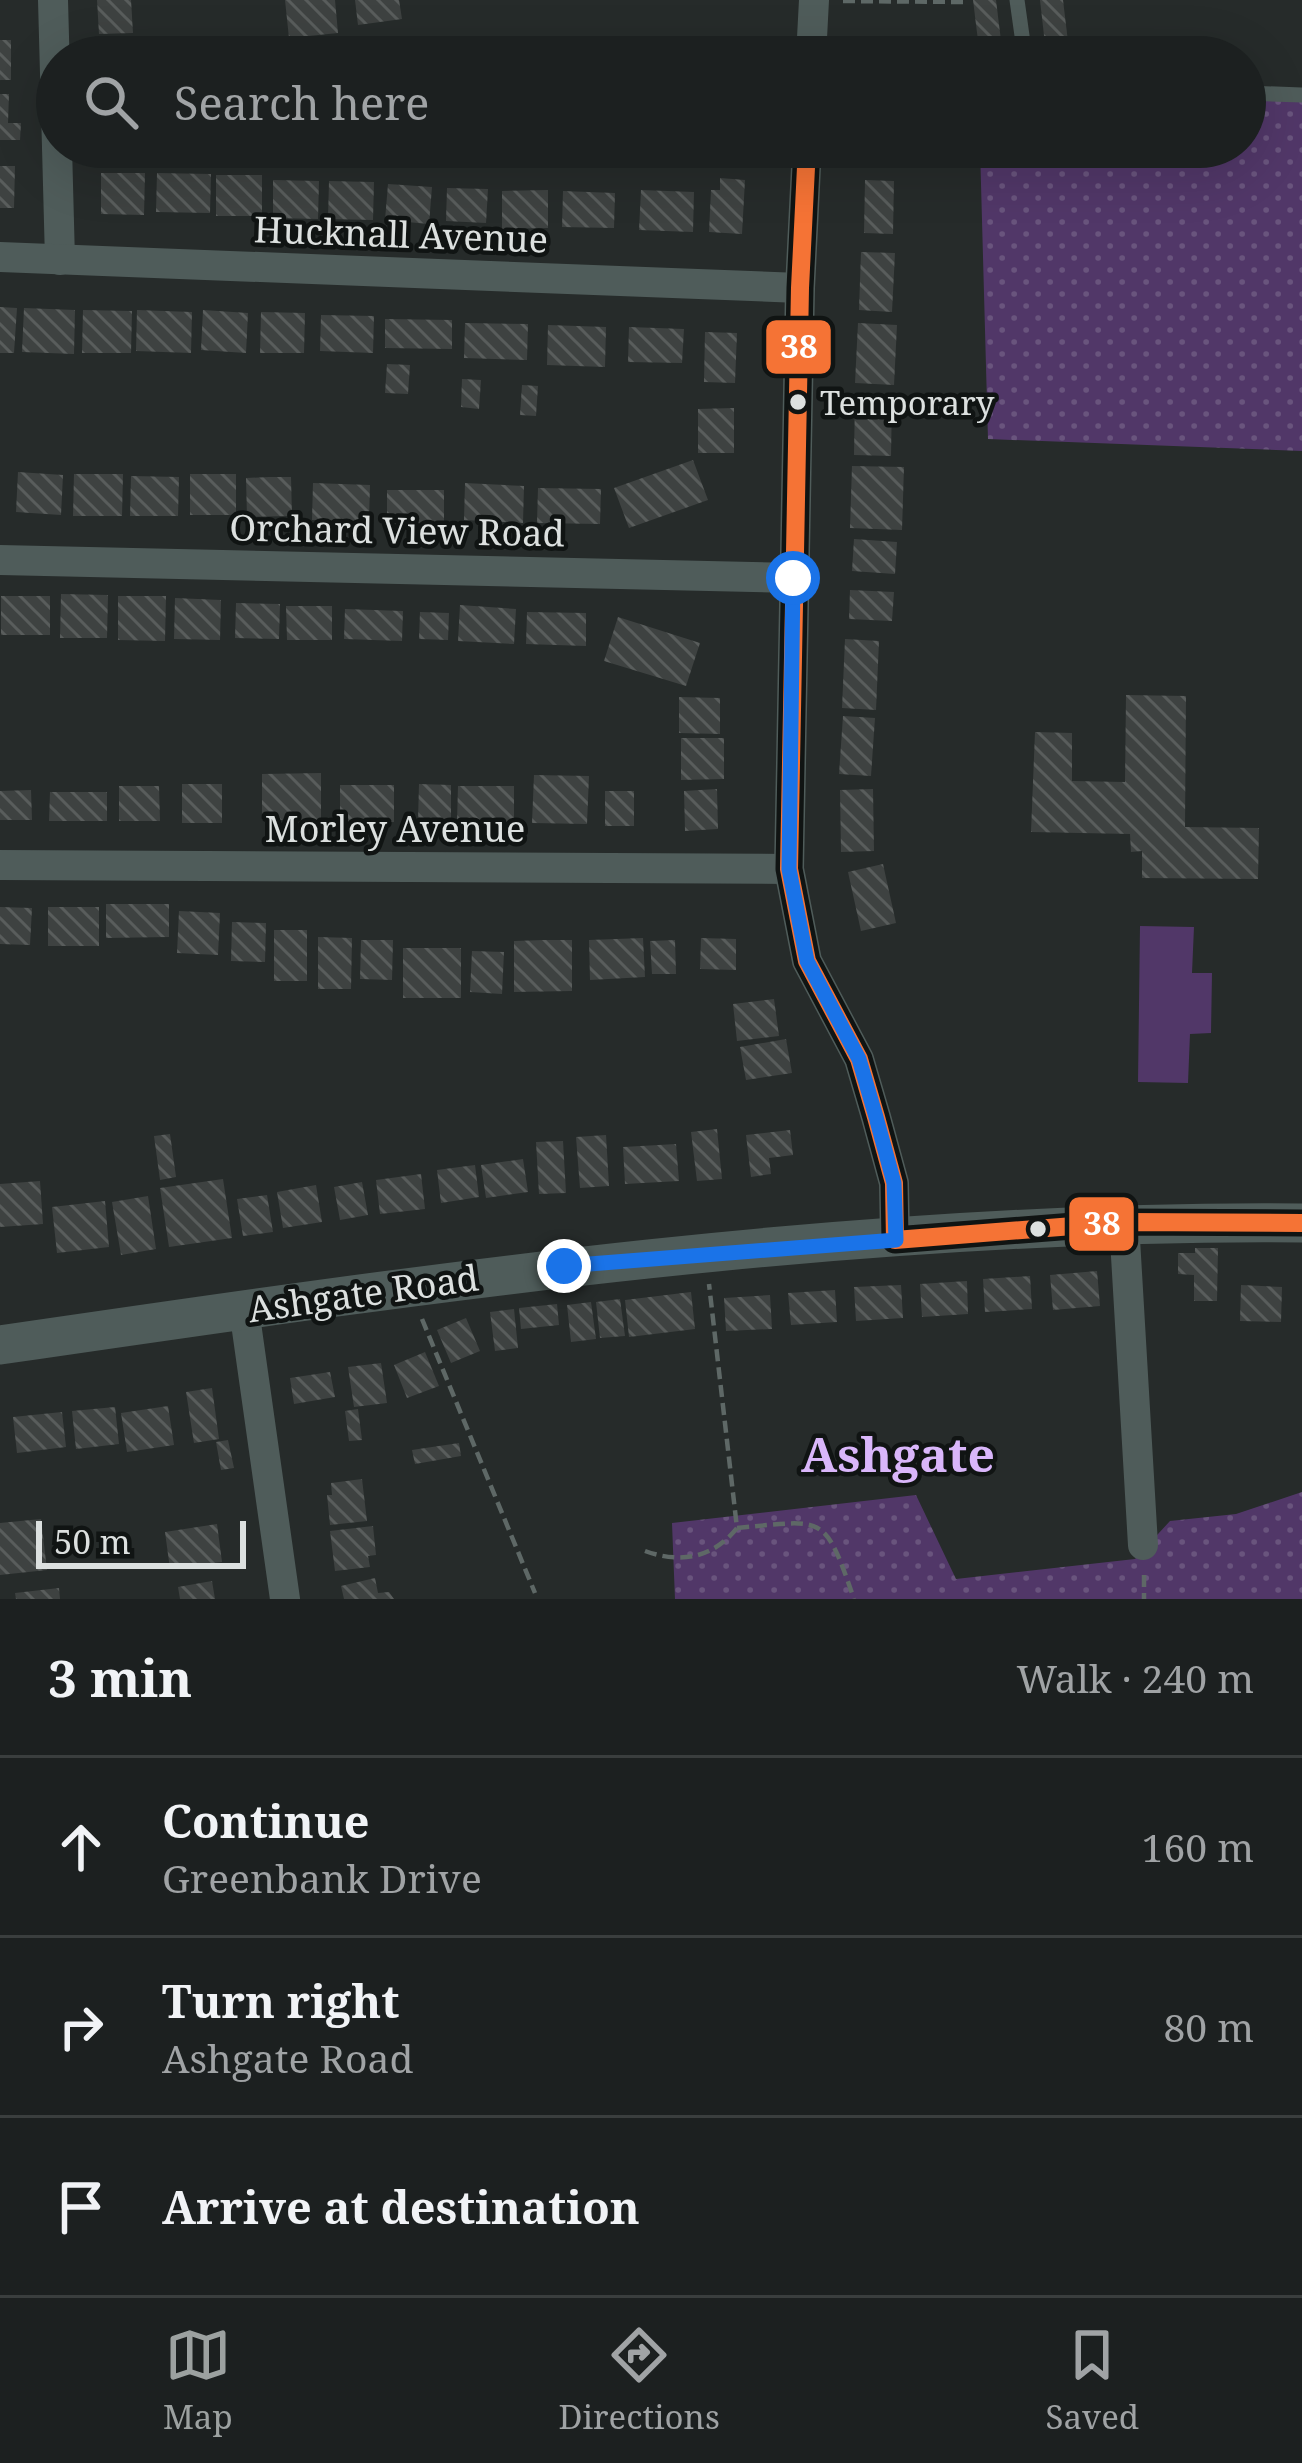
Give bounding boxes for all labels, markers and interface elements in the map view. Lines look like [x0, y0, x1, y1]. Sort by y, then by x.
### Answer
search box [36, 36, 1266, 168]
icon: search [78, 69, 144, 135]
text: Search here [174, 72, 429, 133]
street label: Hucknall Avenue [253, 204, 549, 264]
line badge: 38 [764, 318, 833, 376]
text: 38 [780, 323, 818, 368]
place label: Temporary [820, 380, 995, 425]
marker: Temporary [787, 391, 809, 413]
street label: Orchard View Road [229, 503, 565, 557]
route start [766, 551, 820, 605]
street label: Morley Avenue [265, 804, 525, 853]
line badge: 38 [1067, 1195, 1136, 1253]
text: 38 [1083, 1200, 1121, 1245]
unlabelled marker [1027, 1218, 1049, 1240]
route end [537, 1239, 591, 1293]
street label: Ashgate Road [245, 1253, 481, 1333]
district label: Ashgate [801, 1421, 995, 1486]
scale bar [36, 1515, 246, 1568]
text: 50 m [54, 1519, 131, 1564]
text: 3 min [48, 1642, 192, 1712]
text: Walk · 240 m [1017, 1651, 1254, 1704]
text: Continue [162, 1790, 370, 1851]
icon: ahead [48, 1814, 114, 1880]
text: 160 m [1142, 1820, 1254, 1873]
text: Greenbank Drive [162, 1851, 482, 1904]
text: Turn right [162, 1970, 399, 2031]
icon: right [48, 1994, 114, 2060]
text: 80 m [1163, 2000, 1254, 2053]
text: Ashgate Road [162, 2031, 414, 2084]
icon: arrive [48, 2174, 114, 2240]
text: Arrive at destination [162, 2176, 640, 2237]
tab: Map [163, 2322, 233, 2439]
tab: Directions [558, 2322, 720, 2439]
tab: Saved [1046, 2322, 1139, 2439]

